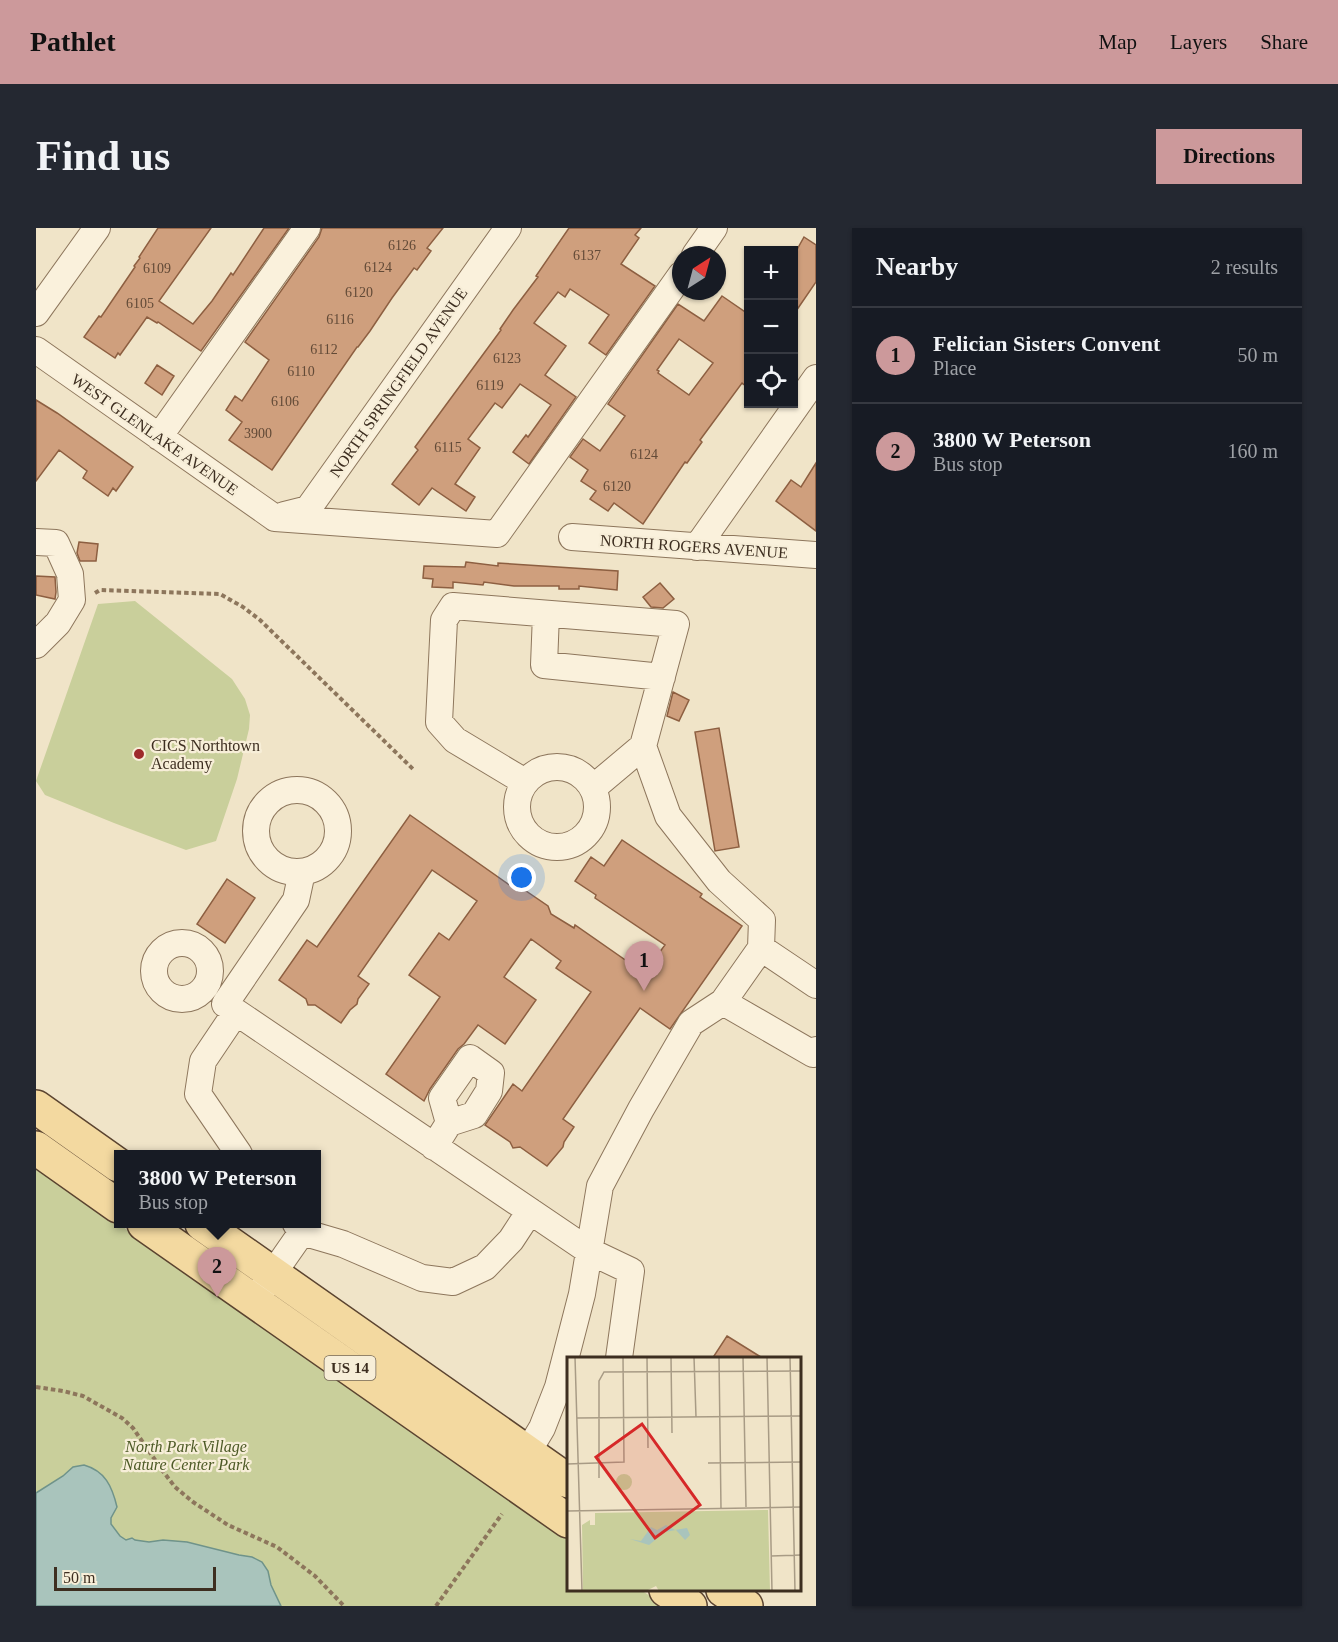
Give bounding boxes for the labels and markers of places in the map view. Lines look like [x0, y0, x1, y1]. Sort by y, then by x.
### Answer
place label: CICS Northtown Academy [151, 737, 260, 773]
marker: CICS Northtown Academy [132, 747, 146, 761]
pin: 1 [624, 942, 664, 991]
pin: 2 [198, 1248, 237, 1297]

